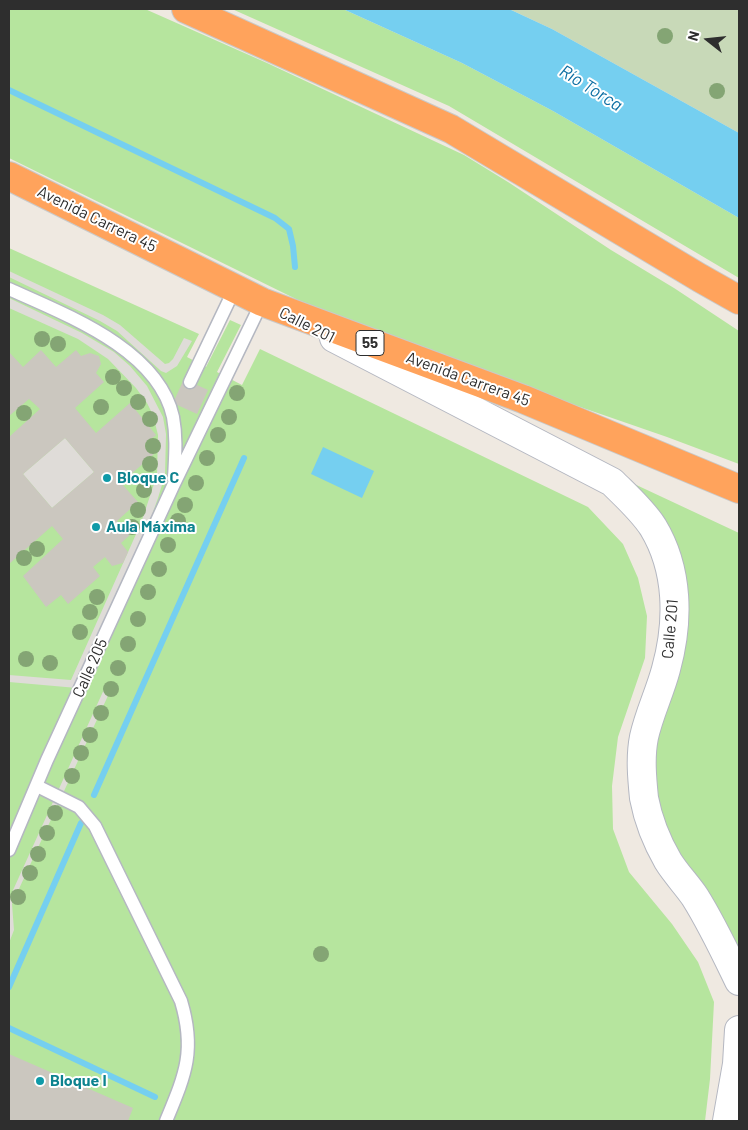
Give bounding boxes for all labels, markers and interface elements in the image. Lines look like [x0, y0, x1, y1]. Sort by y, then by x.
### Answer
north arrow [683, 15, 733, 65]
text: N [684, 29, 703, 43]
water label: Río Torca [555, 60, 627, 116]
street label: Avenida Carrera 45 [34, 182, 160, 256]
street label: Calle 201 [276, 303, 338, 347]
road number: 55 [356, 330, 384, 356]
street label: Avenida Carrera 45 [404, 348, 532, 410]
place label: Bloque C [117, 468, 179, 488]
marker: Bloque C [101, 472, 113, 484]
place label: Aula Máxima [106, 517, 195, 537]
marker: Aula Máxima [90, 521, 102, 533]
street label: Calle 201 [658, 598, 682, 660]
street label: Calle 205 [68, 635, 112, 701]
place label: Bloque I [50, 1071, 107, 1091]
marker: Bloque I [34, 1075, 46, 1087]

